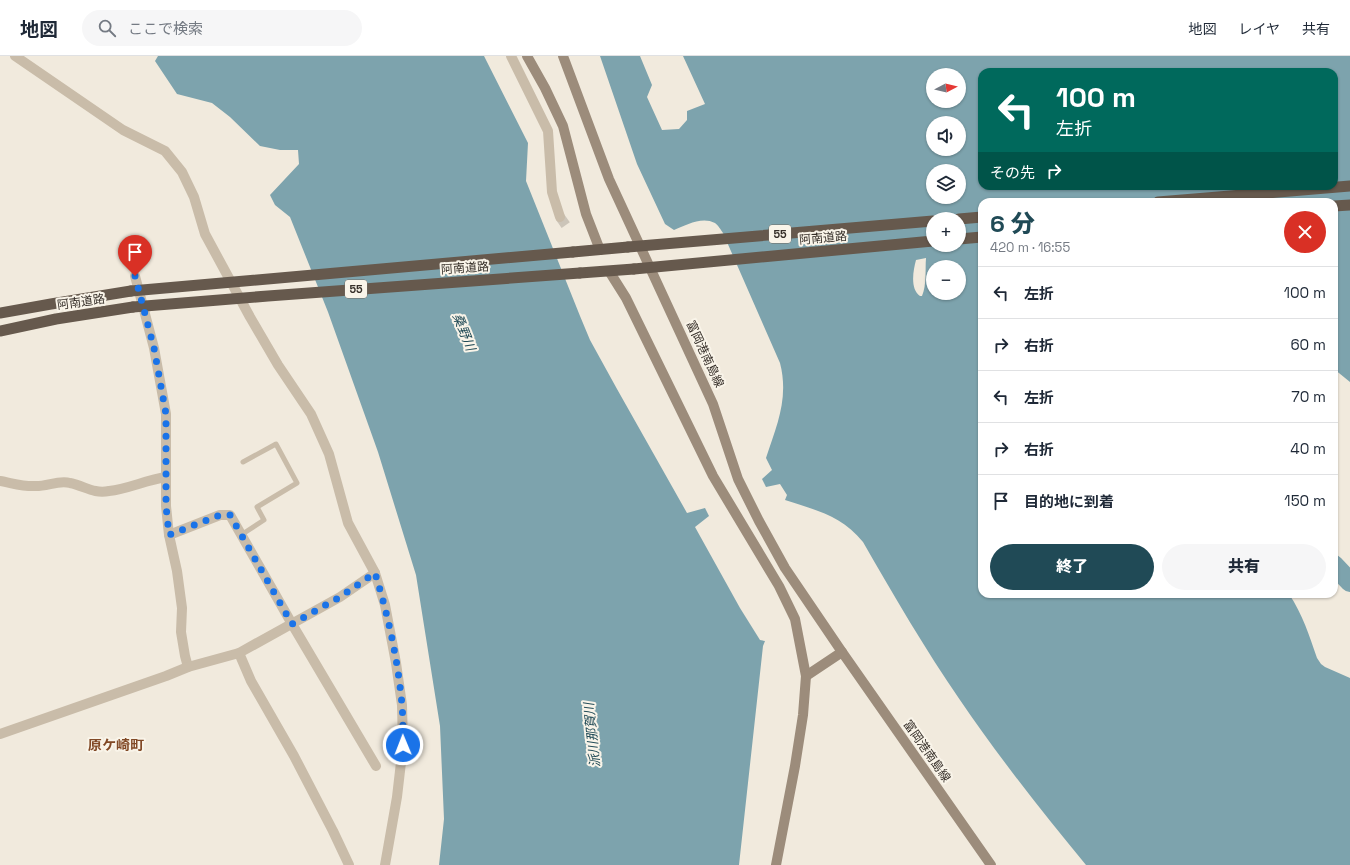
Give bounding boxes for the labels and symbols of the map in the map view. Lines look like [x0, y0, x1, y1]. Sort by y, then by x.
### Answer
north arrow [926, 68, 966, 108]
road number: 55 [769, 225, 791, 243]
street label: 阿南道路 [798, 228, 848, 248]
pin [118, 235, 152, 276]
street label: 阿南道路 [440, 258, 490, 278]
road number: 55 [345, 280, 367, 298]
street label: 阿南道路 [56, 291, 106, 313]
water label: 桑野川 [449, 311, 480, 355]
street label: 富岡港南島線 [683, 318, 727, 390]
water label: 派川那賀川 [580, 700, 604, 768]
street label: 富岡港南島線 [900, 717, 954, 785]
position arrow [382, 724, 424, 766]
district label: 原ケ崎町 [88, 736, 144, 754]

